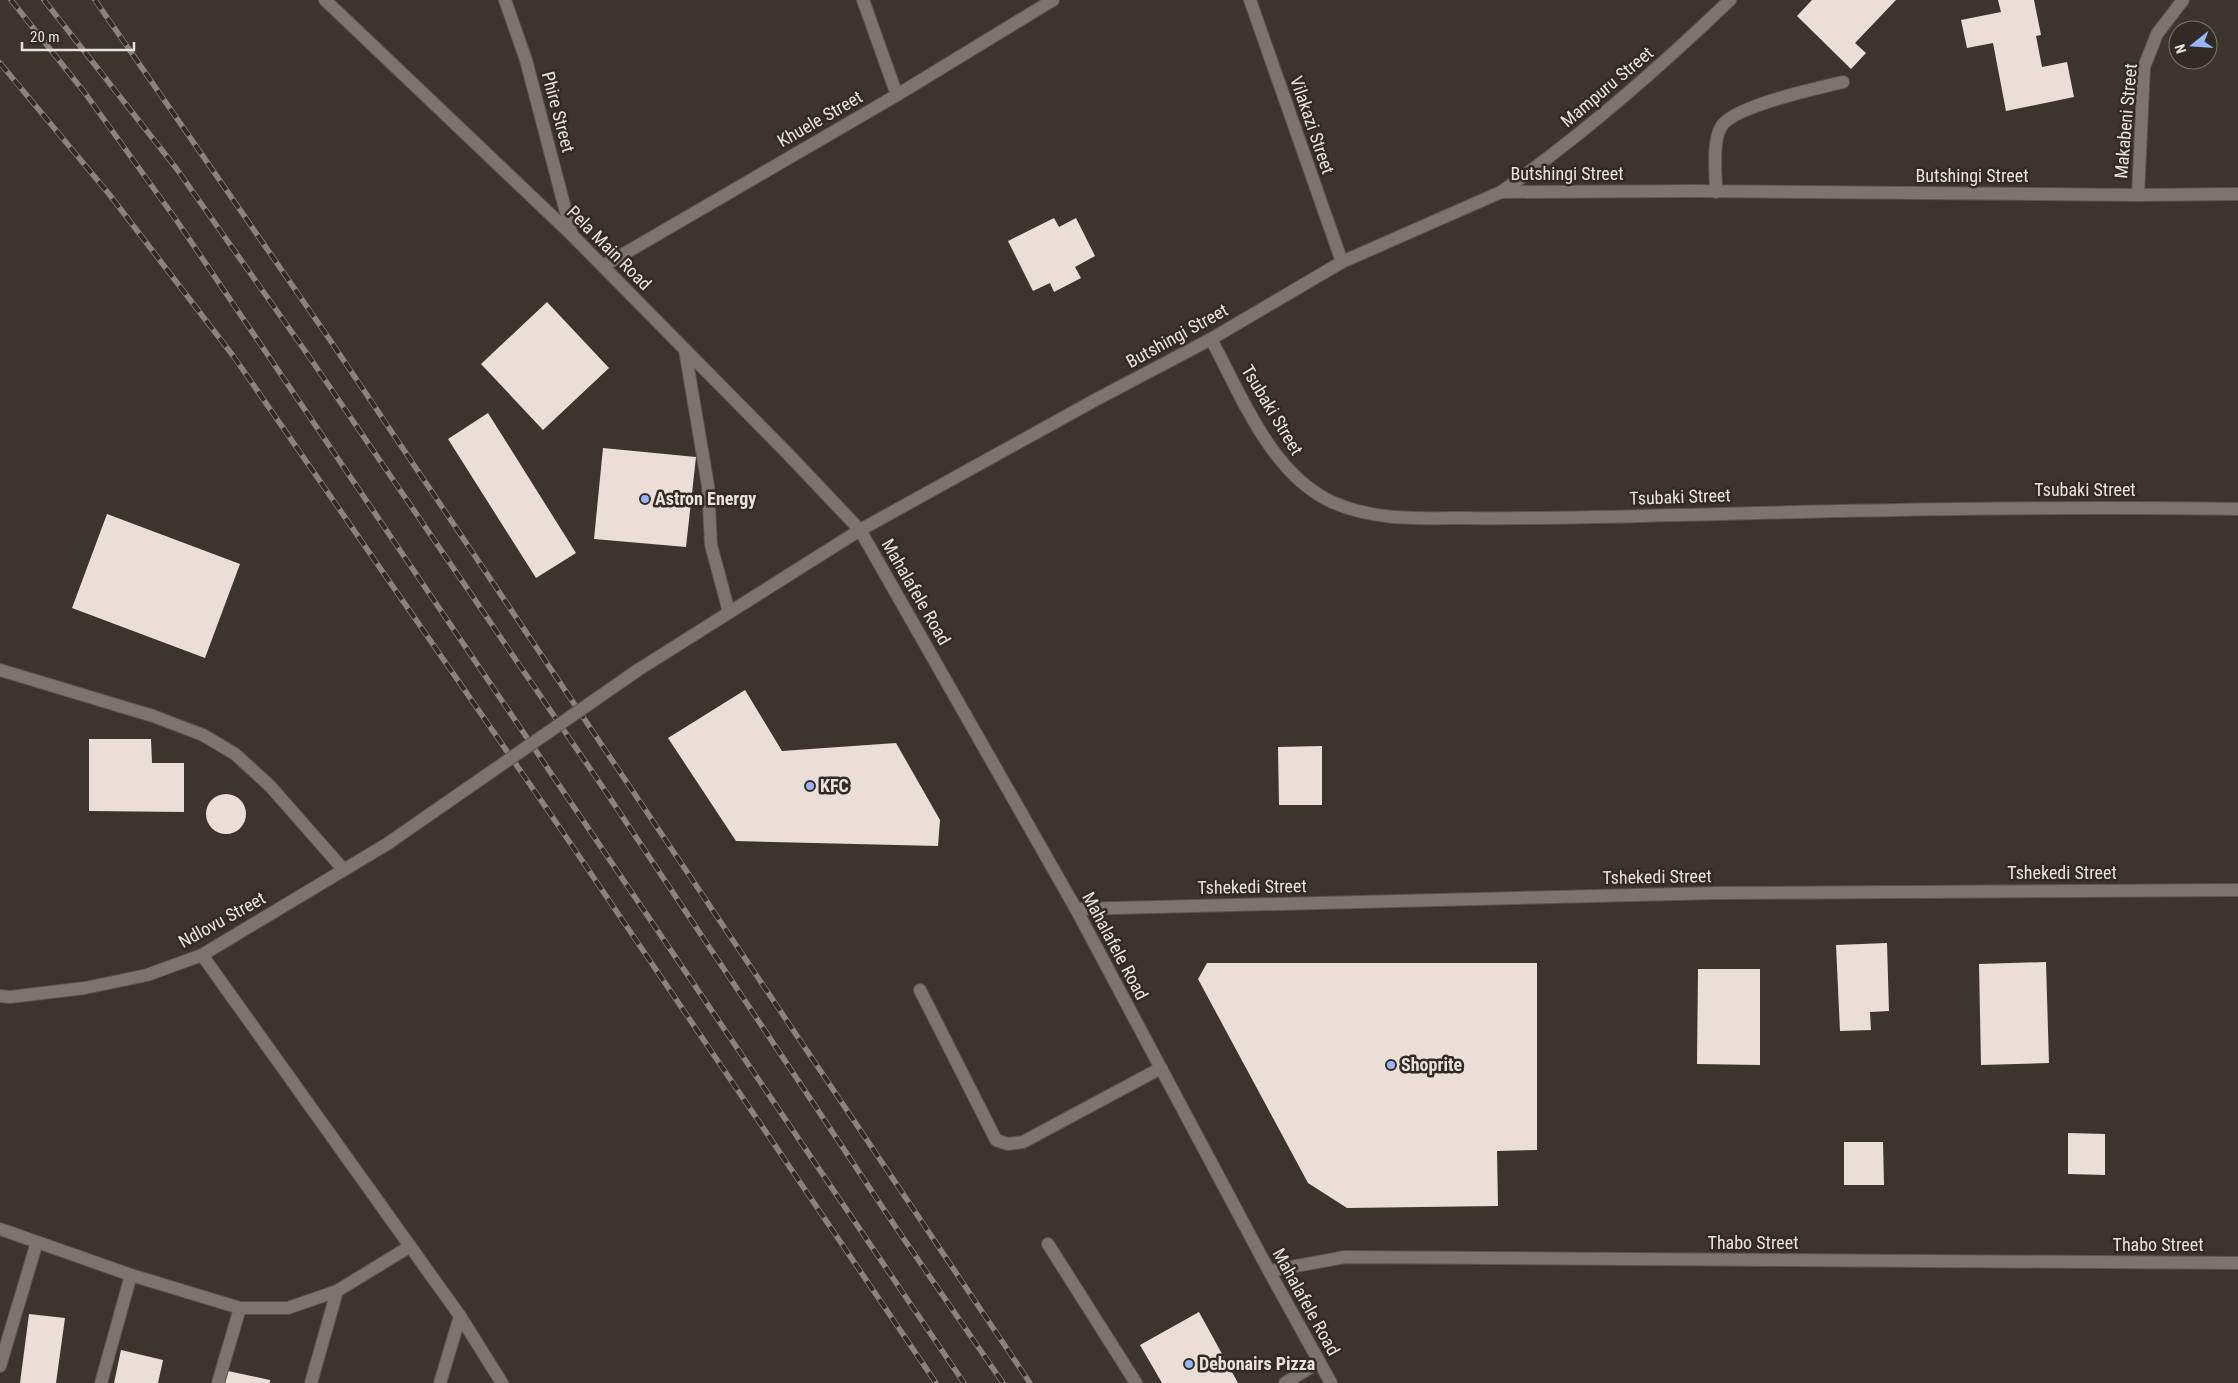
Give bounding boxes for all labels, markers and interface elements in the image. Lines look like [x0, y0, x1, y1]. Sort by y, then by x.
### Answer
scale bar [22, 20, 135, 52]
north arrow [2168, 20, 2218, 70]
text: 20 m [30, 28, 60, 46]
street label: Mampuru Street [1556, 42, 1657, 131]
text: N [2172, 42, 2189, 55]
street label: Makabeni Street [2110, 63, 2141, 179]
street label: Phire Street [538, 69, 579, 155]
street label: Vilakazi Street [1286, 73, 1339, 177]
street label: Khuele Street [774, 86, 866, 151]
street label: Butshingi Street [1511, 163, 1623, 184]
street label: Butshingi Street [1916, 165, 2028, 186]
street label: Pela Main Road [563, 201, 656, 294]
street label: Butshingi Street [1122, 299, 1231, 372]
street label: Tsubaki Street [1237, 361, 1308, 459]
street label: Tsubaki Street [2034, 479, 2136, 500]
street label: Tsubaki Street [1629, 484, 1731, 509]
place label: Astron Energy [655, 488, 756, 509]
marker: Astron Energy [639, 493, 651, 505]
street label: Mahalafele Road [878, 535, 955, 649]
place label: KFC [820, 775, 849, 796]
marker: KFC [804, 780, 816, 792]
street label: Tshekedi Street [2007, 862, 2117, 883]
street label: Tshekedi Street [1602, 865, 1712, 888]
street label: Tshekedi Street [1197, 875, 1307, 898]
street label: Ndlovu Street [175, 887, 269, 952]
street label: Mahalafele Road [1078, 888, 1153, 1003]
place label: Shoprite [1401, 1054, 1462, 1075]
marker: Shoprite [1385, 1059, 1397, 1071]
street label: Thabo Street [1708, 1232, 1798, 1253]
street label: Thabo Street [2113, 1234, 2203, 1255]
street label: Mahalafele Road [1268, 1245, 1344, 1359]
place label: Debonairs Pizza [1199, 1353, 1315, 1374]
marker: Debonairs Pizza [1183, 1358, 1195, 1370]

